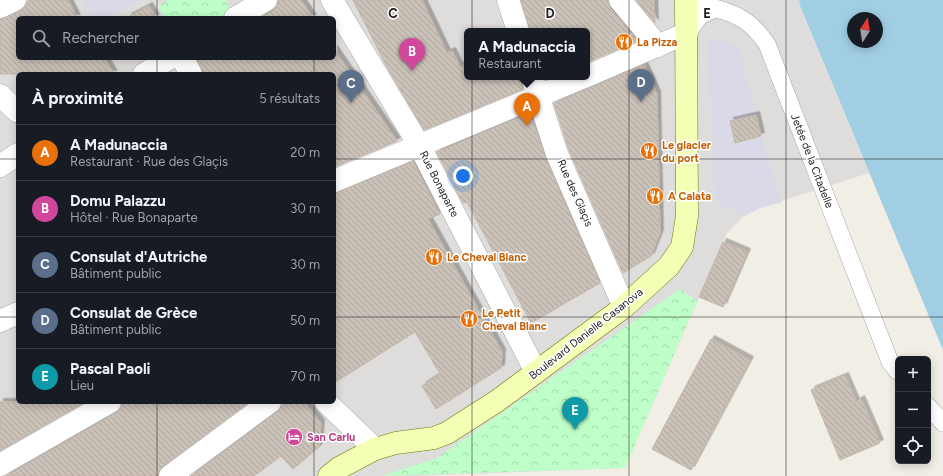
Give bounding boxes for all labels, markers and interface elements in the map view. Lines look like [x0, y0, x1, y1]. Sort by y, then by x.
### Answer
text: C [388, 6, 398, 21]
text: D [545, 6, 555, 21]
text: E [703, 6, 711, 21]
north arrow [847, 12, 883, 48]
search box [16, 16, 336, 60]
icon: search [30, 27, 52, 49]
popup [464, 28, 590, 80]
text: Rechercher [62, 29, 139, 47]
restaurant icon: La Pizza [614, 32, 634, 52]
place label: La Pizza [637, 36, 677, 49]
pin: B [399, 38, 425, 71]
text: A Madunaccia [478, 38, 576, 56]
text: Restaurant [478, 56, 542, 71]
pin: D [628, 69, 654, 102]
pin: C [338, 70, 364, 103]
text: À proximité [32, 88, 123, 108]
text: 5 résultats [259, 91, 320, 106]
pin: A [514, 93, 540, 126]
street label: Jetée de la Citadelle [788, 112, 836, 210]
text: A Madunaccia [70, 136, 167, 154]
place label: Le glacier du port [662, 139, 712, 165]
restaurant icon: Le glacier du port [639, 141, 659, 161]
text: A [40, 145, 50, 160]
text: 20 m [290, 145, 320, 160]
street label: Rue Bonaparte [417, 149, 461, 219]
text: Restaurant · Rue des Glaçis [70, 154, 228, 169]
street label: Rue des Glaçis [554, 157, 596, 229]
your location [453, 166, 473, 186]
restaurant icon: A Calata [645, 186, 665, 206]
place label: A Calata [668, 190, 711, 203]
text: Domu Palazzu [70, 192, 166, 210]
text: B [41, 201, 49, 216]
text: 30 m [290, 201, 320, 216]
text: Hôtel · Rue Bonaparte [70, 210, 198, 225]
restaurant icon: Le Cheval Blanc [424, 247, 444, 267]
text: Consulat d'Autriche [70, 248, 207, 266]
place label: Le Cheval Blanc [447, 251, 526, 264]
text: C [40, 257, 50, 272]
text: 30 m [290, 257, 320, 272]
text: Bâtiment public [70, 266, 162, 281]
street label: Boulevard Danielle Casanova [526, 286, 646, 382]
text: Consulat de Grèce [70, 304, 197, 322]
place label: Le Petit Cheval Blanc [482, 307, 547, 333]
restaurant icon: Le Petit Cheval Blanc [459, 309, 479, 329]
text: D [40, 313, 50, 328]
text: 50 m [290, 313, 320, 328]
text: Bâtiment public [70, 322, 162, 337]
map controls [895, 356, 931, 464]
button: + [895, 356, 931, 392]
text: Pascal Paoli [70, 360, 151, 378]
text: E [41, 369, 49, 384]
text: 70 m [290, 369, 320, 384]
text: Lieu [70, 378, 94, 393]
button: − [895, 392, 931, 428]
pin: E [562, 397, 588, 430]
hotel icon: San Carlu [284, 427, 304, 447]
button: locate [895, 428, 931, 464]
place label: San Carlu [307, 431, 355, 444]

